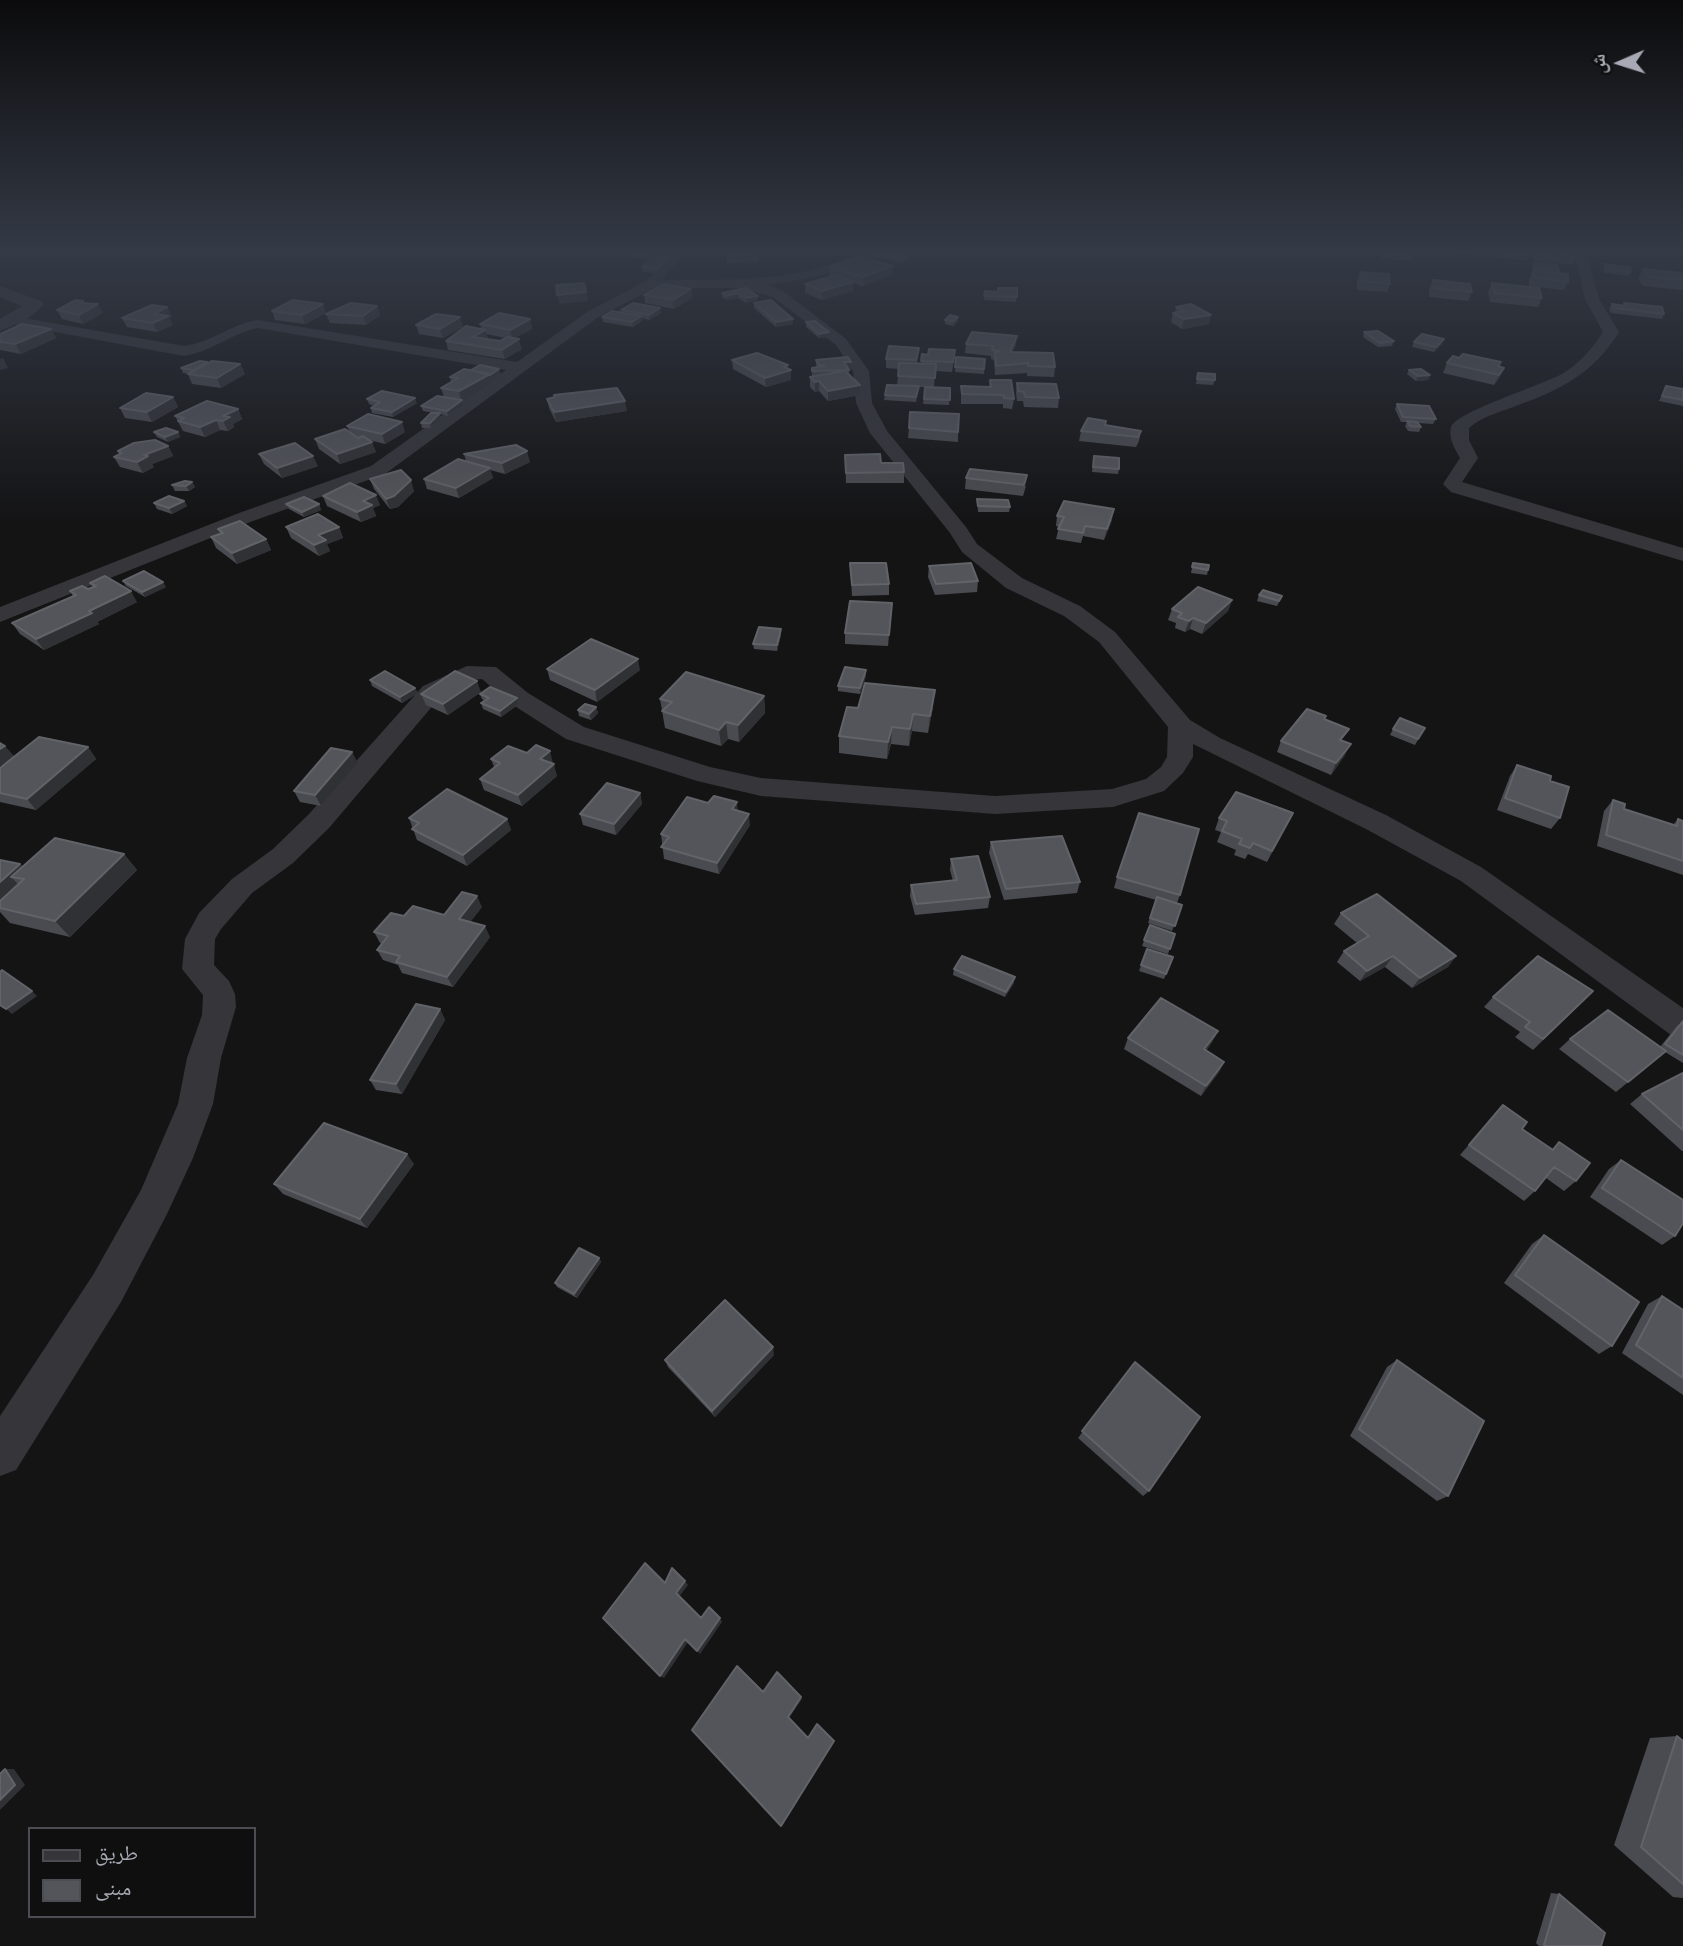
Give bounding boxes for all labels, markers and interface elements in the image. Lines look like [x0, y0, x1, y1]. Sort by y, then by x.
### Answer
north arrow [1585, 28, 1655, 98]
text: ش [1587, 53, 1611, 75]
legend [28, 1827, 256, 1918]
text: طريق [95, 1840, 138, 1866]
text: مبنى [95, 1875, 131, 1901]

